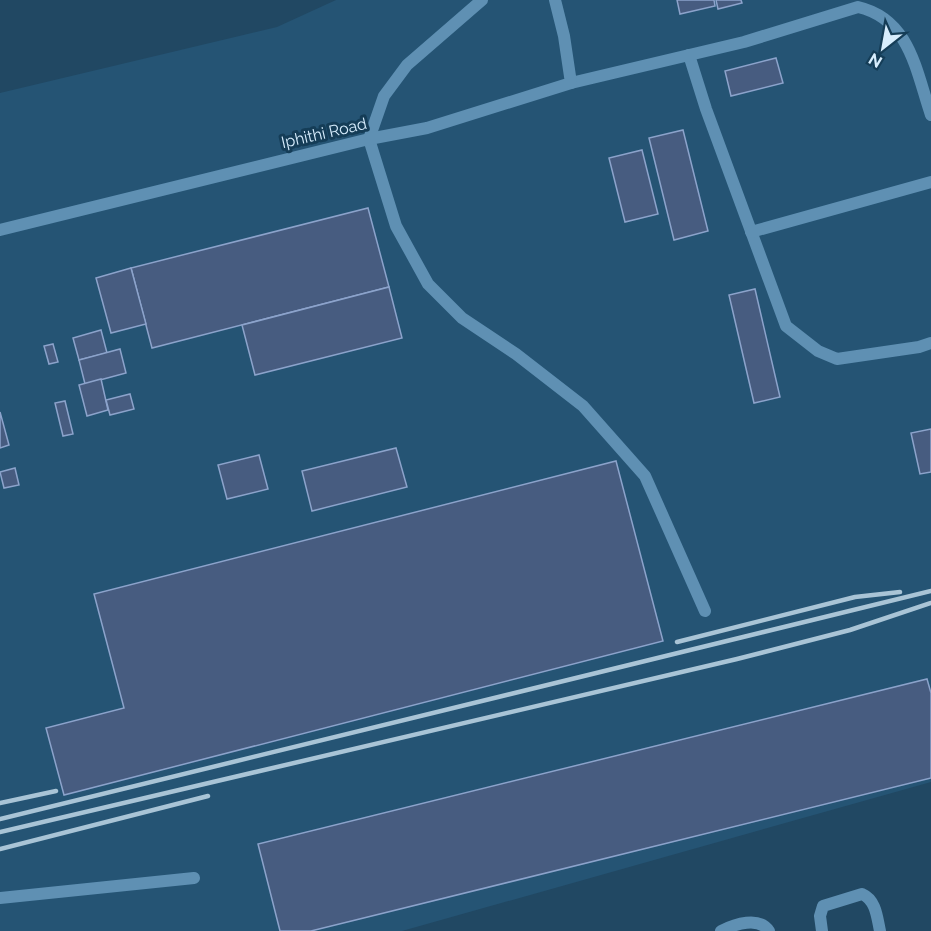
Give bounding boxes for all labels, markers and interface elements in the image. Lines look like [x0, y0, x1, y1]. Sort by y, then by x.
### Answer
north arrow [853, 18, 913, 78]
text: N [865, 49, 886, 72]
street label: Iphithi Road [279, 114, 369, 152]

